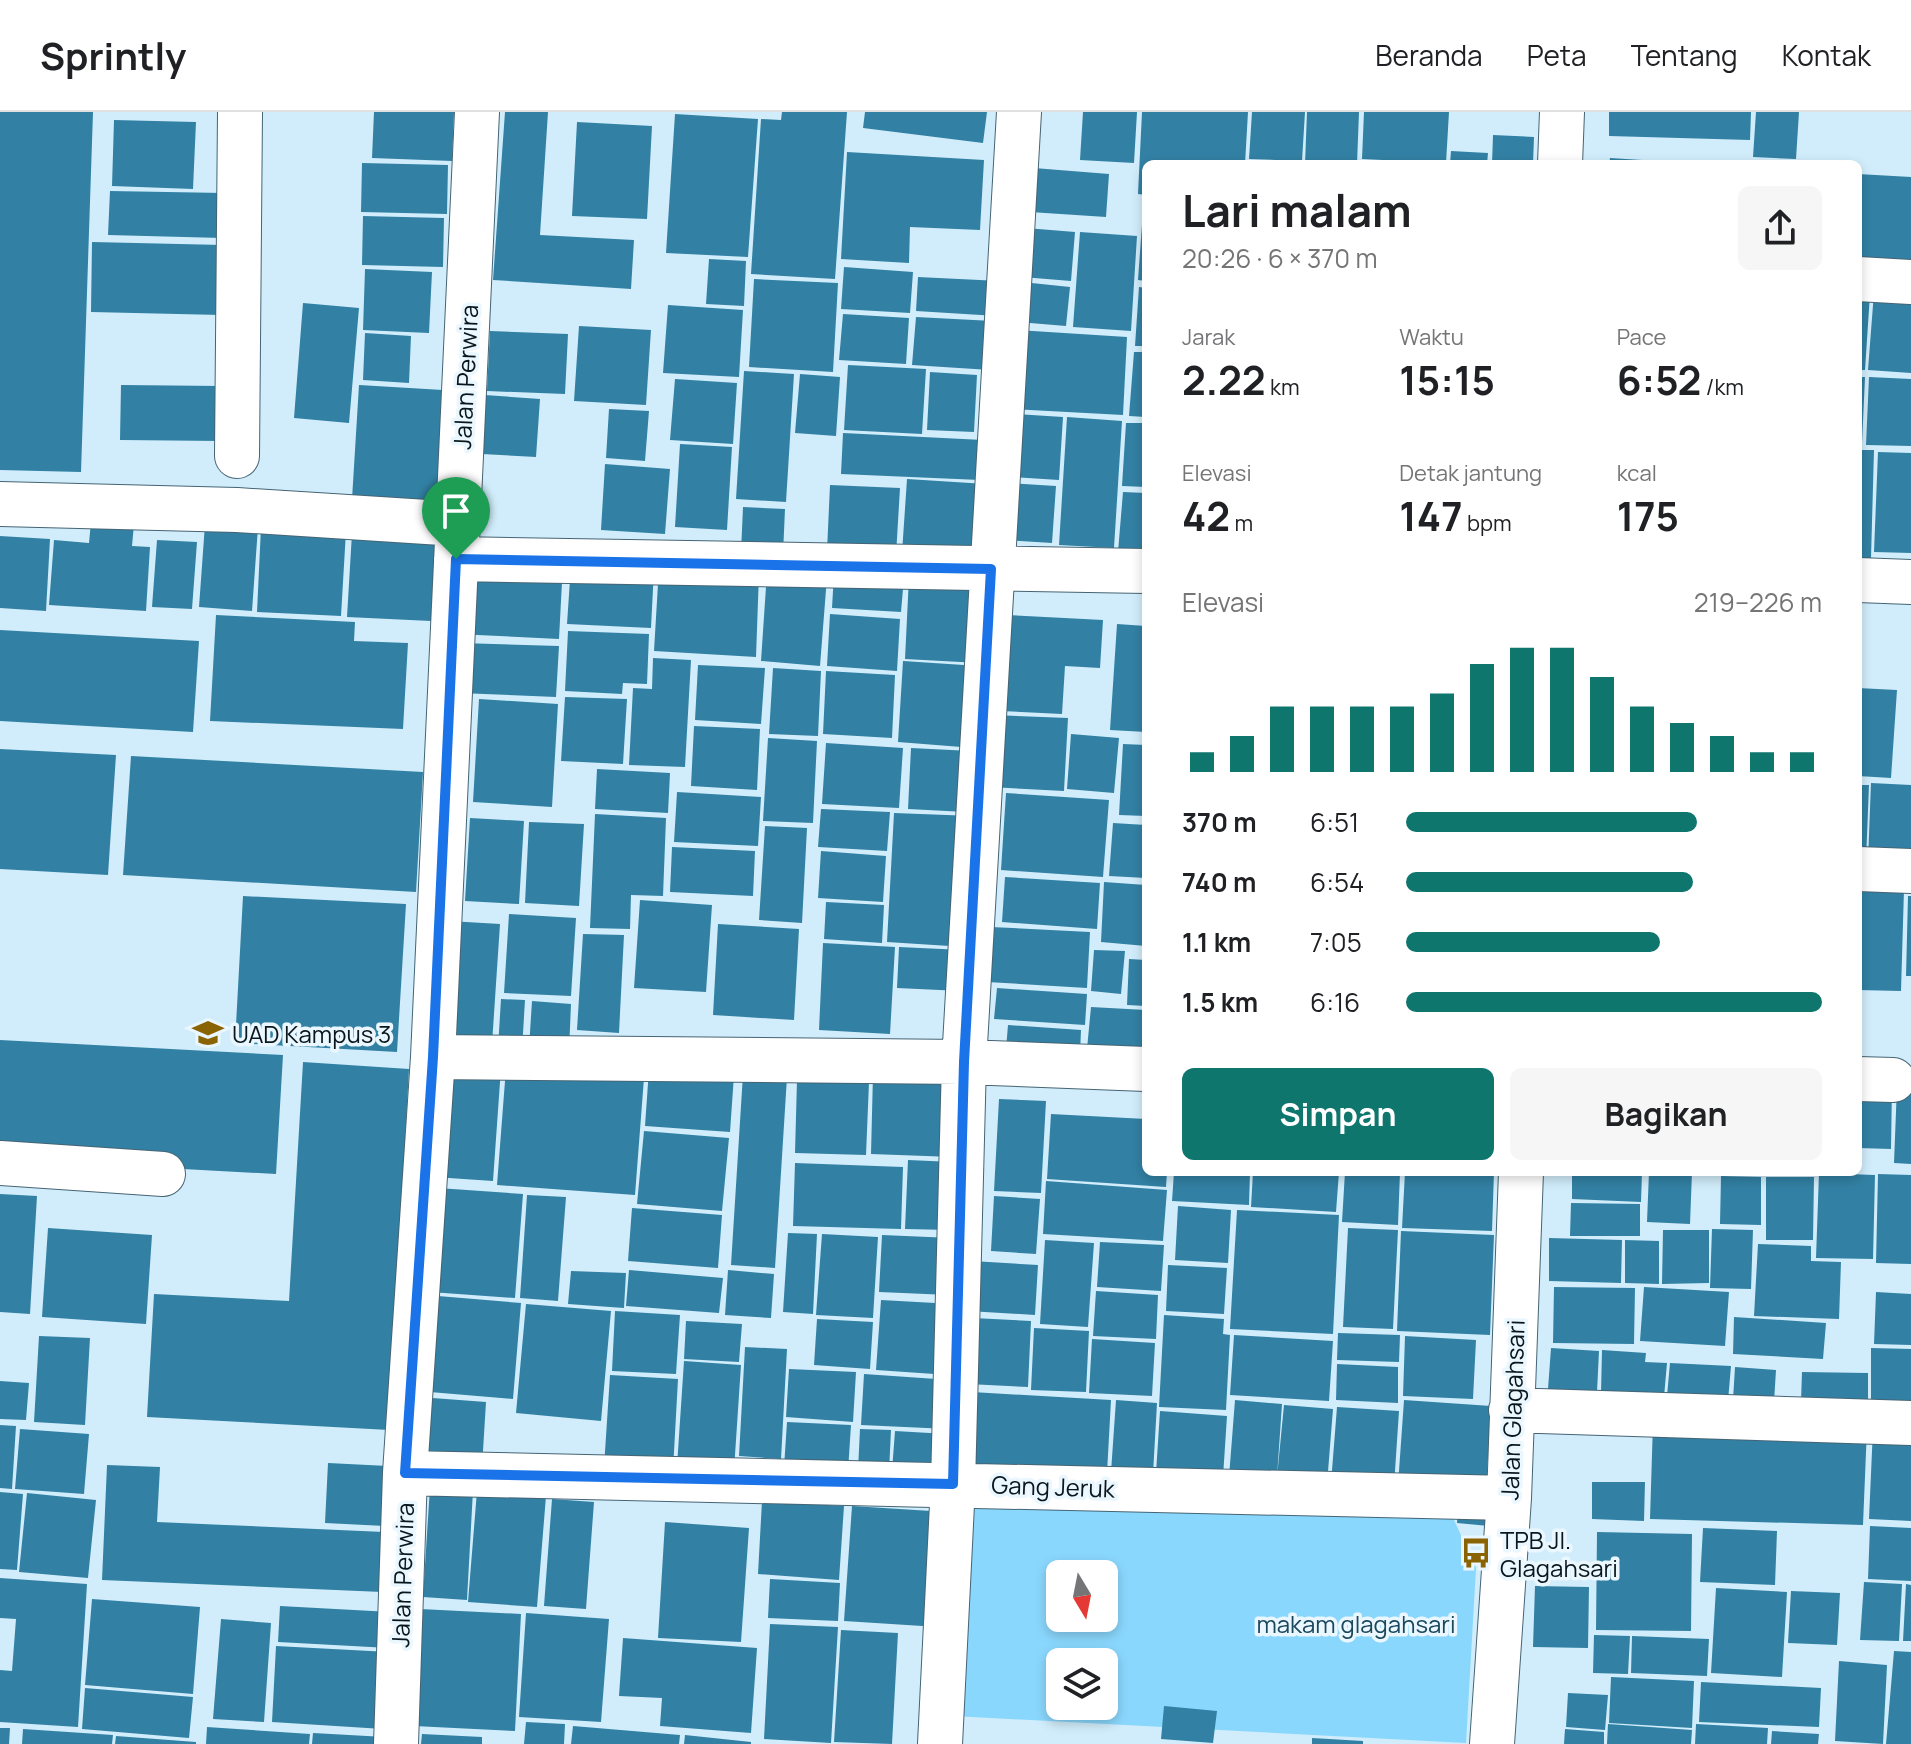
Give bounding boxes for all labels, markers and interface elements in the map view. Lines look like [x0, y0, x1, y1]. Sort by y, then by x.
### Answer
text: Sprintly [40, 29, 186, 81]
text: Beranda [1375, 36, 1483, 74]
text: Peta [1527, 36, 1587, 74]
text: Tentang [1631, 36, 1738, 74]
text: Kontak [1782, 36, 1871, 74]
text: Lari malam [1182, 180, 1412, 240]
button: share [1738, 186, 1822, 270]
text: 20:26 · 6 × 370 m [1182, 240, 1377, 276]
street label: Jalan Perwira [445, 304, 485, 450]
text: Jarak [1182, 322, 1235, 352]
text: Waktu [1399, 322, 1464, 352]
text: Pace [1617, 322, 1666, 352]
text: 2.22 [1182, 352, 1266, 407]
text: 15:15 [1399, 352, 1495, 407]
text: 6:52 [1617, 352, 1701, 407]
text: km [1266, 372, 1300, 402]
text: /km [1701, 372, 1744, 402]
text: Elevasi [1182, 458, 1252, 488]
text: Detak jantung [1399, 458, 1542, 488]
text: kcal [1617, 458, 1657, 488]
pin [422, 477, 490, 559]
text: 42 [1182, 488, 1230, 543]
text: 147 [1399, 488, 1463, 543]
text: 175 [1617, 488, 1679, 543]
icon: arrive [434, 489, 478, 533]
text: m [1230, 508, 1253, 538]
text: bpm [1463, 508, 1512, 538]
text: Elevasi [1182, 584, 1264, 620]
text: 219–226 m [1694, 584, 1822, 620]
text: 370 m [1182, 804, 1257, 840]
text: 6:51 [1310, 804, 1359, 840]
text: 740 m [1182, 864, 1256, 900]
text: 6:54 [1310, 864, 1364, 900]
text: 1.1 km [1182, 924, 1251, 960]
text: 7:05 [1310, 924, 1362, 960]
text: 1.5 km [1182, 984, 1258, 1020]
text: 6:16 [1310, 984, 1360, 1020]
school or university icon: UAD Kampus 3 [191, 1016, 225, 1050]
place label: UAD Kampus 3 [232, 1017, 391, 1050]
button: Simpan [1182, 1068, 1494, 1160]
button: Bagikan [1510, 1068, 1822, 1160]
street label: Jalan Glagahsari [1492, 1319, 1532, 1501]
street label: Gang Jeruk [991, 1467, 1116, 1505]
street label: Jalan Perwira [383, 1502, 421, 1648]
place label: TPB Jl. Glagahsari [1500, 1523, 1618, 1584]
bus stop icon: TPB Jl. Glagahsari [1459, 1536, 1493, 1570]
north arrow [1046, 1560, 1118, 1632]
map controls [1046, 1560, 1118, 1720]
park label: makam glagahsari [1256, 1607, 1456, 1640]
button: layers [1046, 1648, 1118, 1720]

